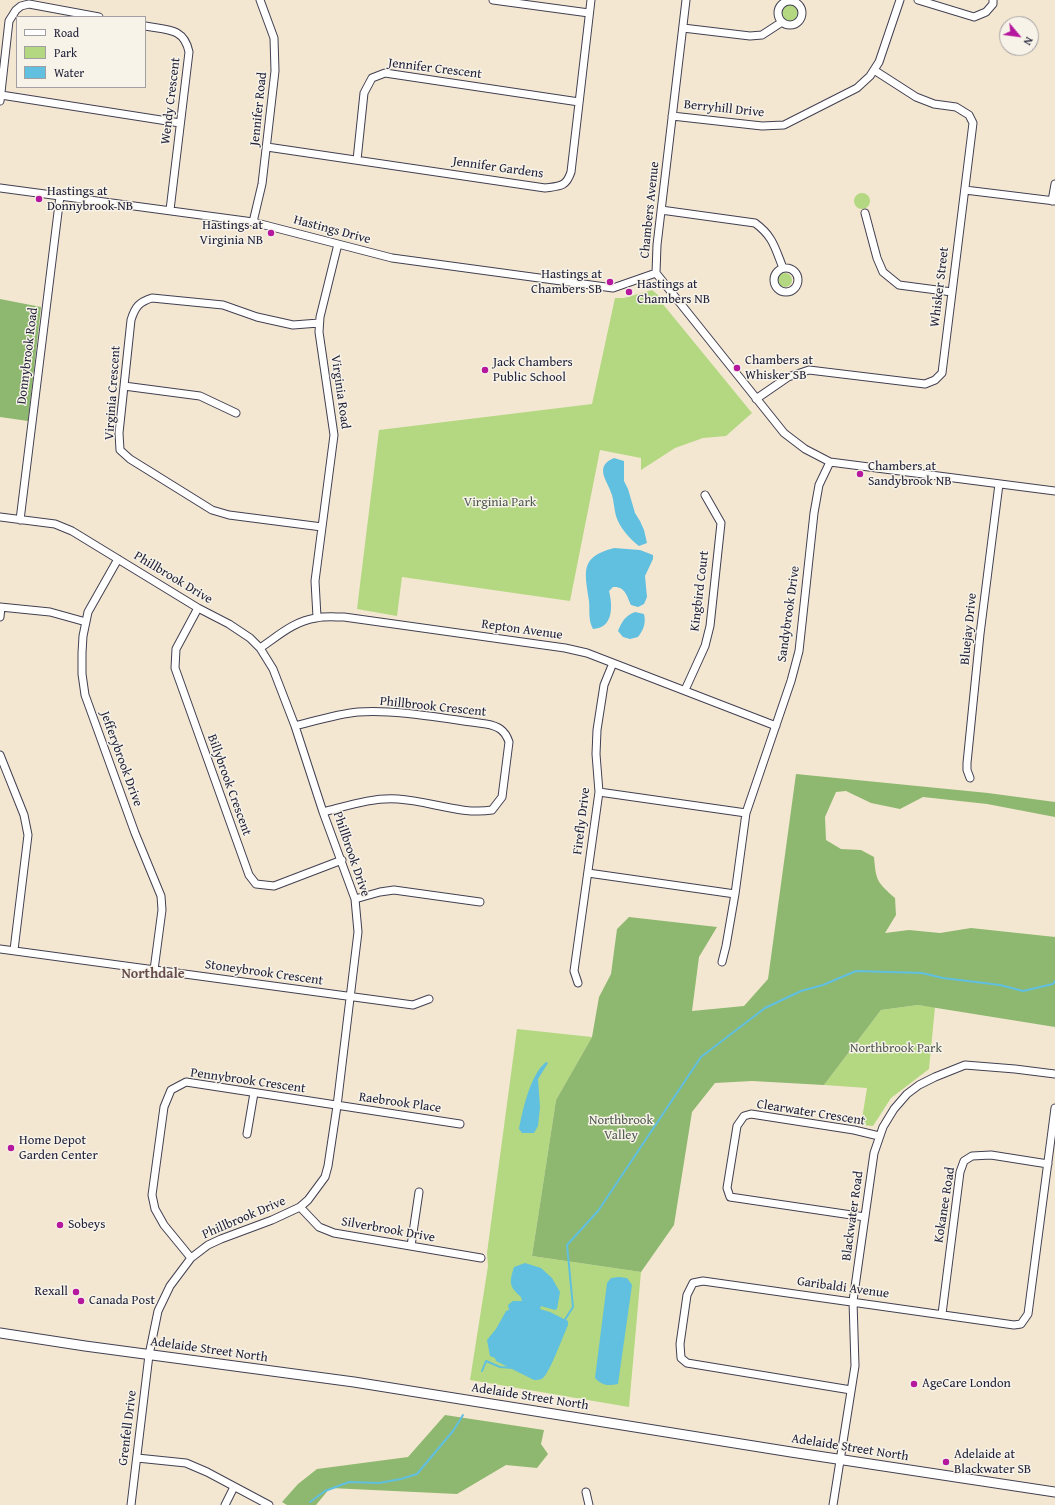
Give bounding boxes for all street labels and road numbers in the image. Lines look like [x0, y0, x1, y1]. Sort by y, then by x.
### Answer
street label: Jennifer Crescent [387, 56, 483, 82]
street label: Wendy Crescent [158, 57, 184, 145]
street label: Jennifer Road [247, 71, 271, 147]
street label: Berryhill Drive [683, 97, 765, 121]
street label: Jennifer Gardens [452, 154, 544, 182]
street label: Chambers Avenue [637, 161, 663, 259]
street label: Hastings Drive [292, 212, 372, 248]
street label: Whisker Street [927, 246, 953, 328]
street label: Donnybrook Road [14, 307, 42, 405]
street label: Virginia Crescent [102, 345, 124, 441]
street label: Virginia Road [327, 354, 353, 430]
street label: Phillbrook Drive [131, 548, 215, 608]
street label: Kingbird Court [687, 550, 713, 632]
street label: Sandybrook Drive [775, 565, 803, 663]
street label: Bluejay Drive [957, 592, 981, 666]
street label: Repton Avenue [480, 617, 564, 643]
street label: Phillbrook Crescent [379, 694, 487, 720]
street label: Jefferybrook Drive [97, 709, 145, 809]
street label: Billybrook Crescent [203, 732, 255, 838]
street label: Firefly Drive [570, 787, 594, 855]
street label: Phillbrook Drive [329, 809, 373, 899]
street label: Stoneybrook Crescent [204, 957, 324, 989]
street label: Pennybrook Crescent [189, 1065, 307, 1097]
street label: Raebrook Place [358, 1090, 442, 1116]
street label: Clearwater Crescent [756, 1097, 866, 1129]
street label: Kokanee Road [931, 1166, 959, 1244]
street label: Blackwater Road [839, 1170, 867, 1262]
street label: Phillbrook Drive [200, 1193, 288, 1243]
street label: Silverbrook Drive [340, 1214, 436, 1246]
street label: Garibaldi Avenue [796, 1274, 890, 1302]
street label: Adelaide Street North [149, 1334, 269, 1366]
street label: Adelaide Street North [470, 1380, 590, 1414]
street label: Grenfell Drive [116, 1389, 140, 1467]
street label: Adelaide Street North [790, 1431, 910, 1465]

